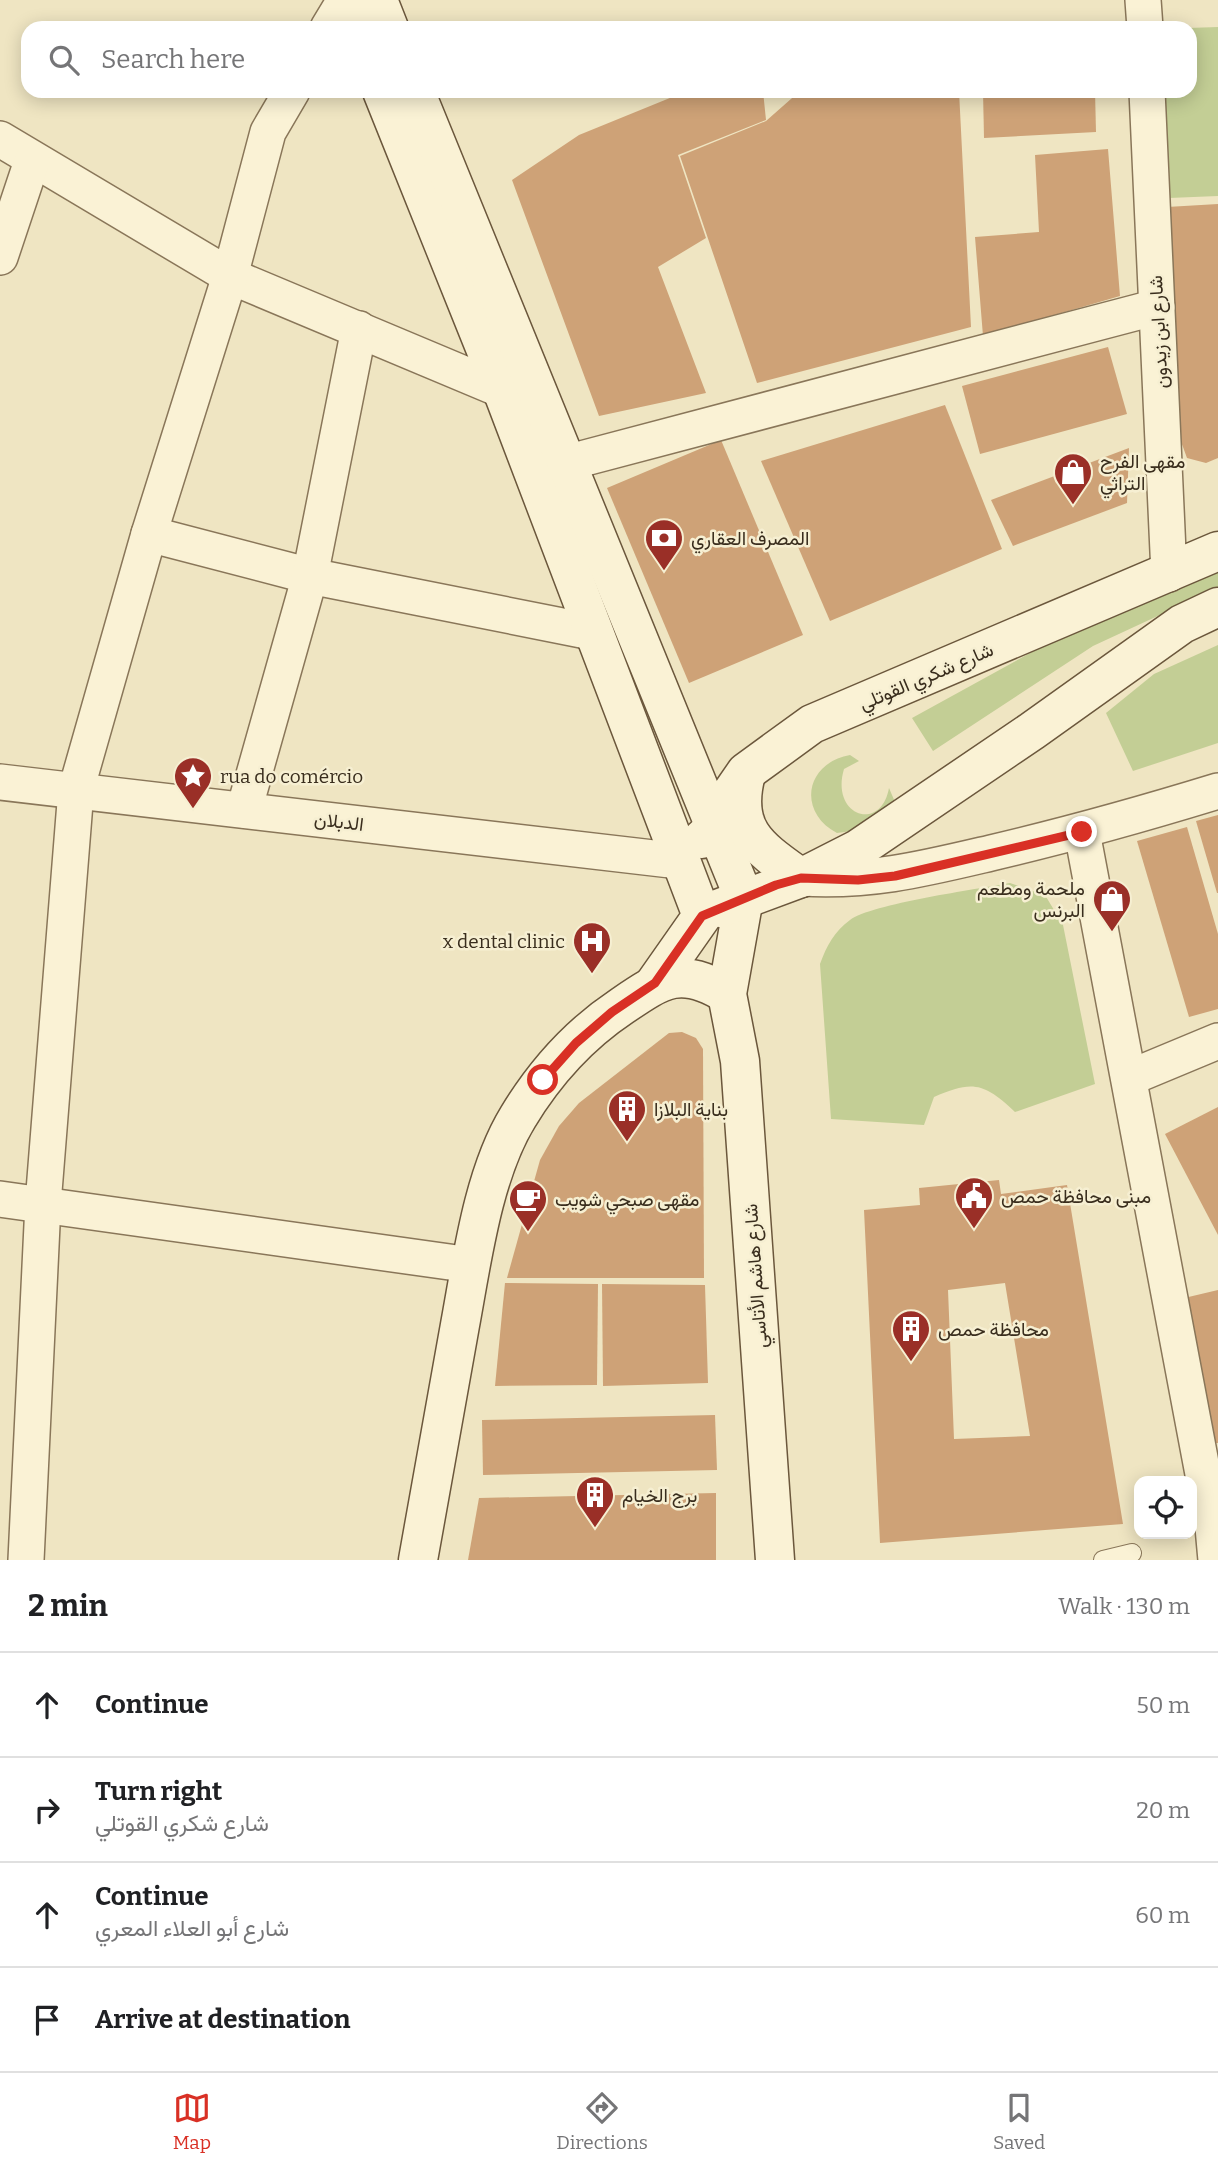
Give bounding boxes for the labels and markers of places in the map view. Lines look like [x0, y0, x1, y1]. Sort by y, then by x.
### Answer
place label: مقهى الفرح التراثي [1100, 450, 1185, 499]
shop icon: مقهى الفرح التراثي [1052, 451, 1094, 506]
bank icon: المصرف العقاري [643, 517, 685, 572]
place label: المصرف العقاري [691, 527, 810, 554]
place icon: rua do comércio [172, 755, 214, 810]
place label: rua do comércio [220, 765, 363, 788]
place label: ملحمة ومطعم البرنس [977, 877, 1085, 922]
shop icon: ملحمة ومطعم البرنس [1091, 878, 1133, 933]
hospital icon: x dental clinic [571, 920, 613, 975]
place label: x dental clinic [443, 930, 565, 953]
building icon: بناية البلازا [606, 1088, 648, 1143]
place label: بناية البلازا [654, 1098, 728, 1121]
public building icon: مبنى محافظة حمص [953, 1175, 995, 1230]
cafe icon: مقهى صبحي شويب [507, 1178, 549, 1233]
place label: مبنى محافظة حمص [1001, 1185, 1151, 1208]
place label: مقهى صبحي شويب [555, 1188, 700, 1215]
building icon: محافظة حمص [890, 1308, 932, 1363]
place label: محافظة حمص [938, 1318, 1049, 1341]
building icon: برج الخيام [574, 1474, 616, 1529]
place label: برج الخيام [622, 1484, 697, 1508]

